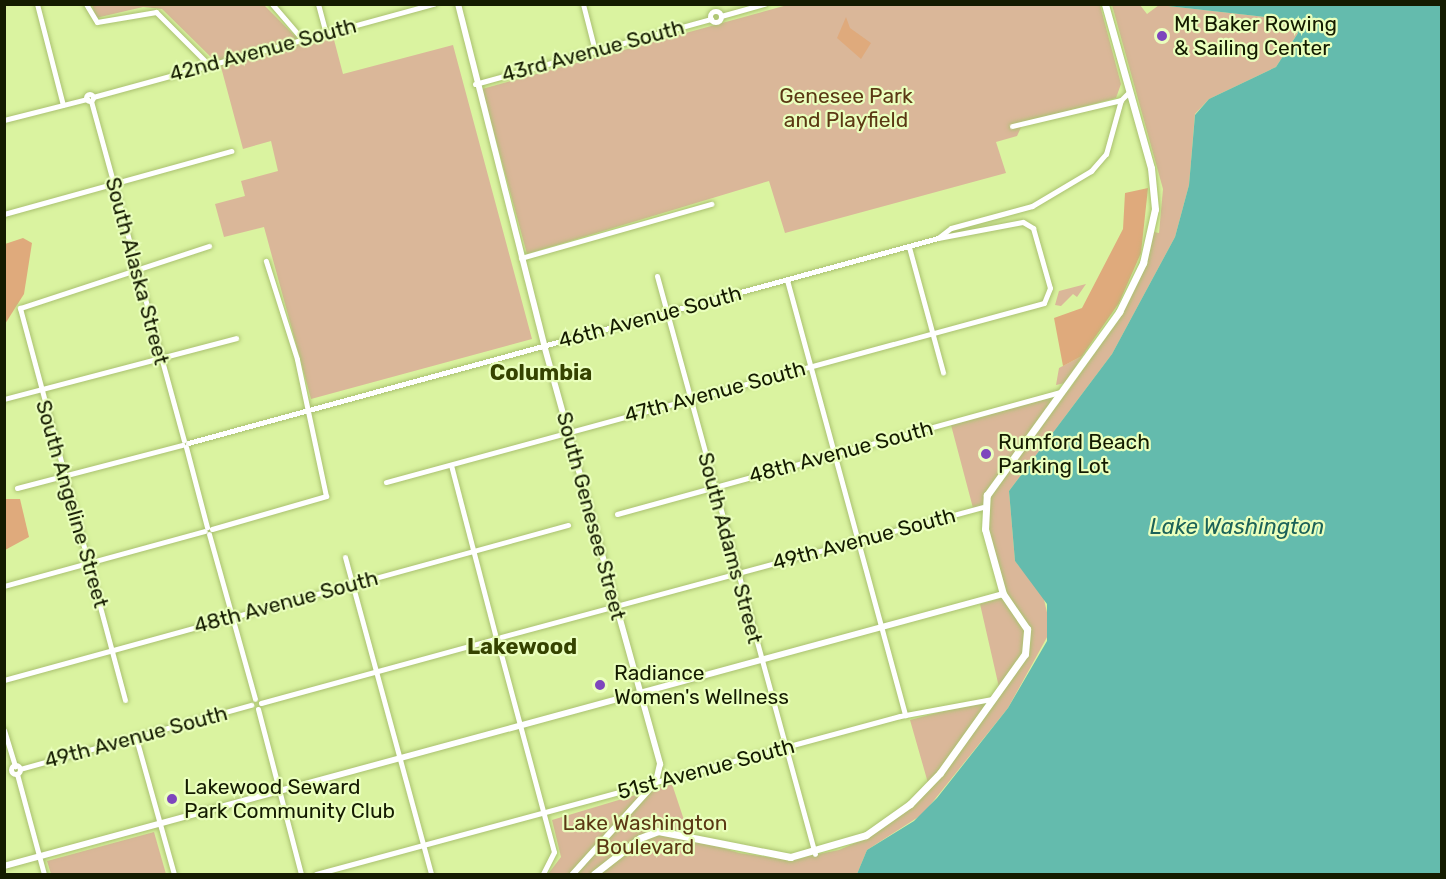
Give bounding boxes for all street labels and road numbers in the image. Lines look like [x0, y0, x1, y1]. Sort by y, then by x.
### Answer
street label: 42nd Avenue South [166, 13, 360, 87]
street label: 43rd Avenue South [499, 14, 687, 88]
street label: South Alaska Street [100, 174, 174, 368]
street label: 46th Avenue South [555, 280, 745, 354]
street label: 47th Avenue South [621, 356, 809, 428]
street label: South Angeline Street [30, 397, 114, 611]
street label: South Genesee Street [551, 409, 631, 623]
street label: 48th Avenue South [746, 415, 936, 489]
street label: South Adams Street [692, 450, 768, 646]
street label: 49th Avenue South [769, 502, 959, 576]
street label: 48th Avenue South [191, 565, 381, 639]
street label: 49th Avenue South [41, 700, 231, 774]
street label: 51st Avenue South [615, 733, 797, 805]

